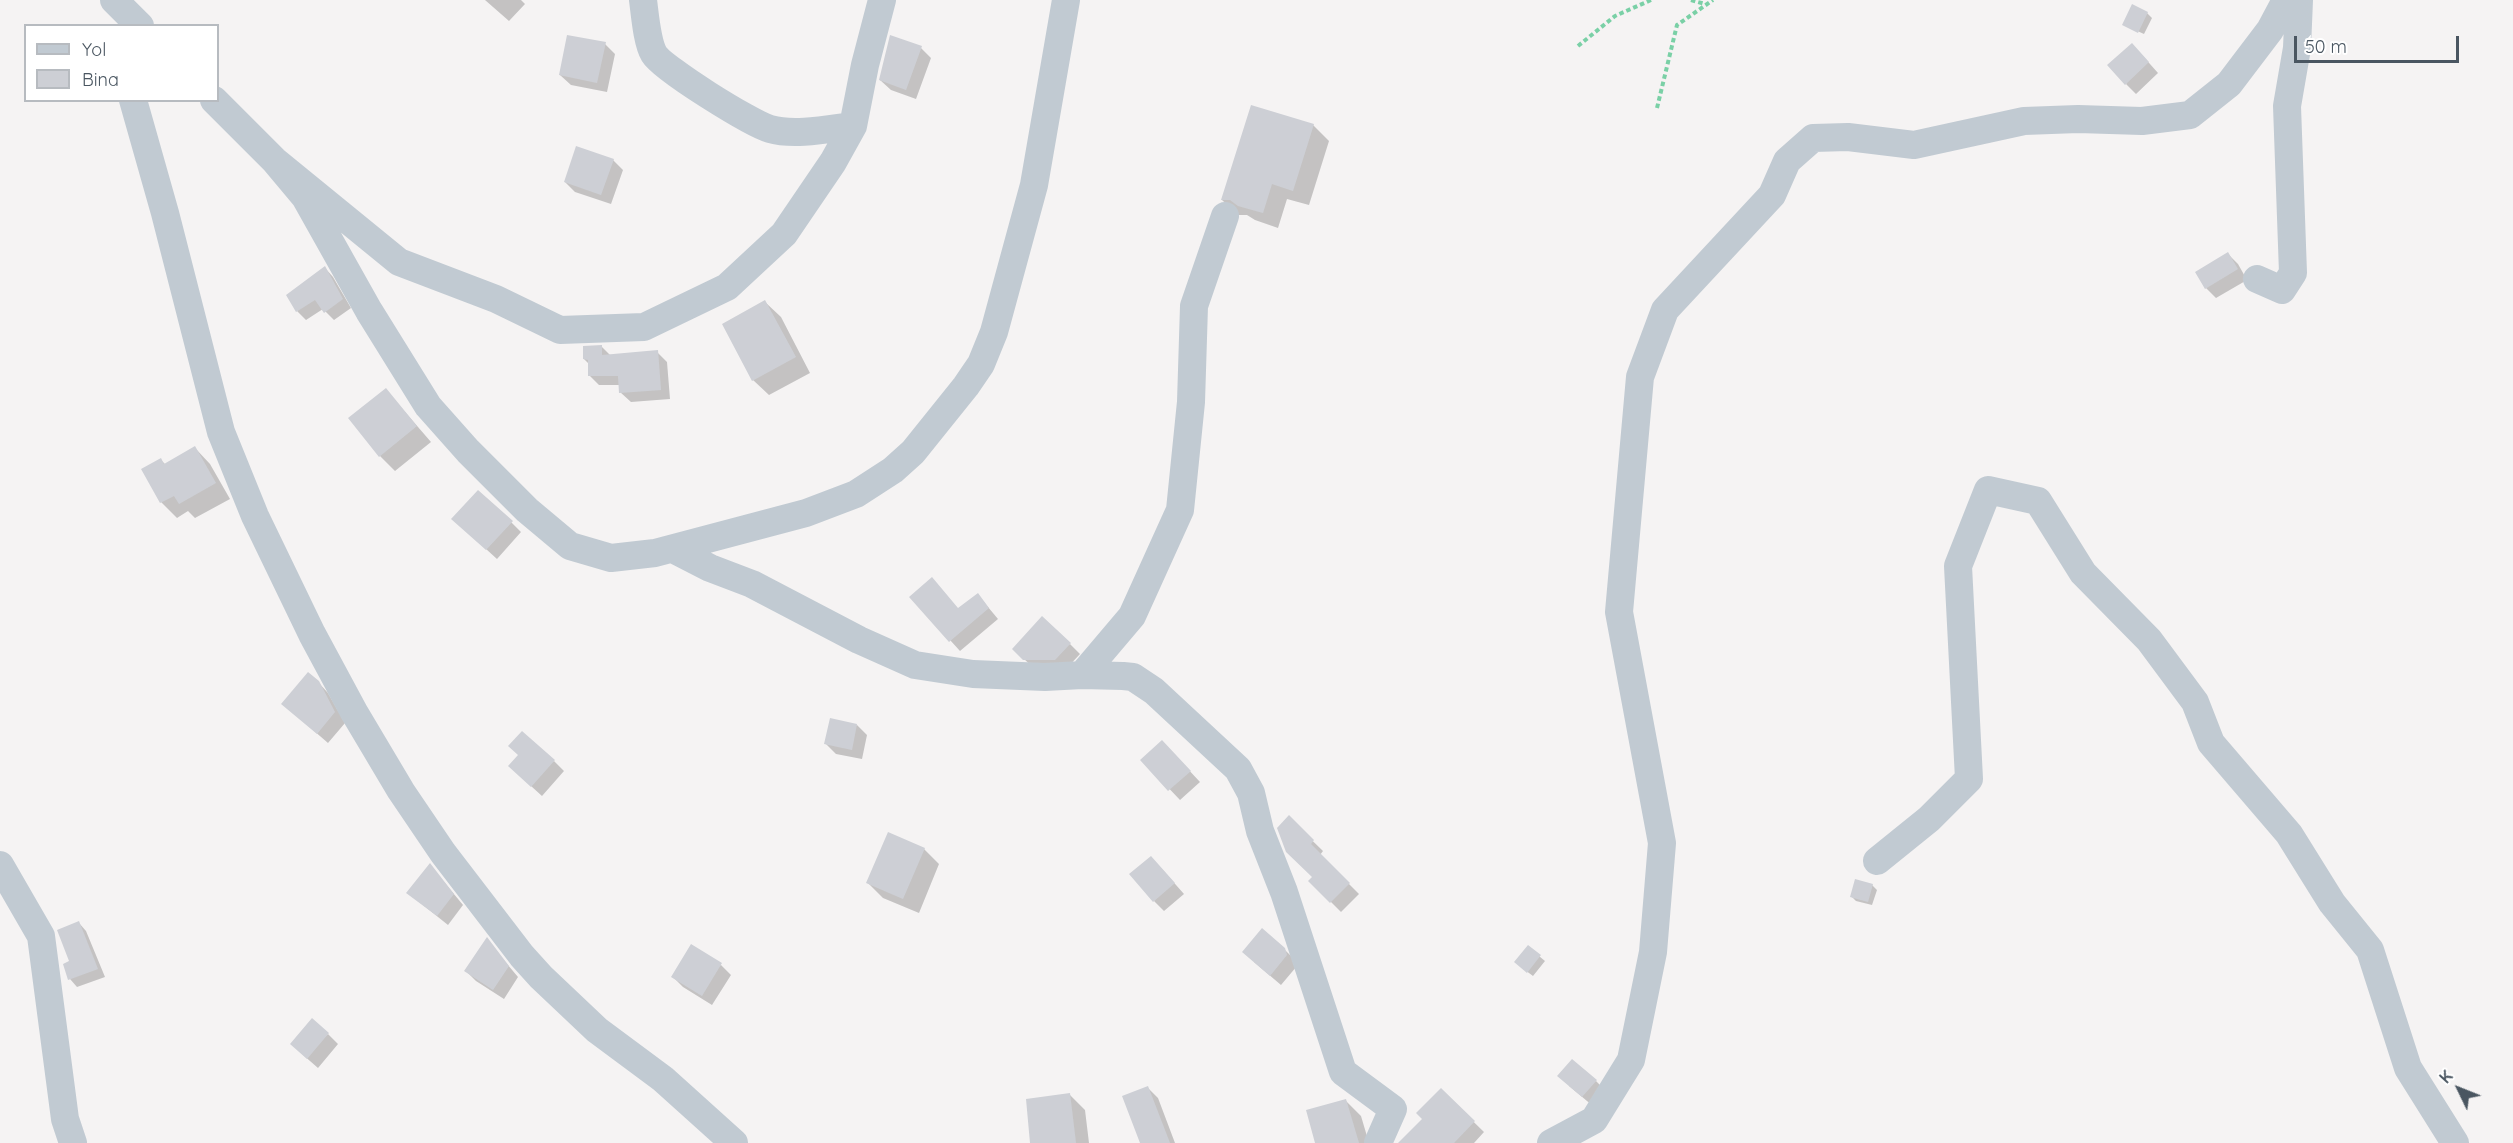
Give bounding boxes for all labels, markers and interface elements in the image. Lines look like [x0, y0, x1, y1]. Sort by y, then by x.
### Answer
legend [24, 24, 219, 102]
scale bar [2297, 24, 2462, 62]
text: 50 m [2305, 35, 2347, 58]
text: Yol [82, 38, 106, 61]
text: Bina [82, 68, 119, 91]
north arrow [2429, 1059, 2489, 1119]
text: K [2435, 1066, 2457, 1087]

